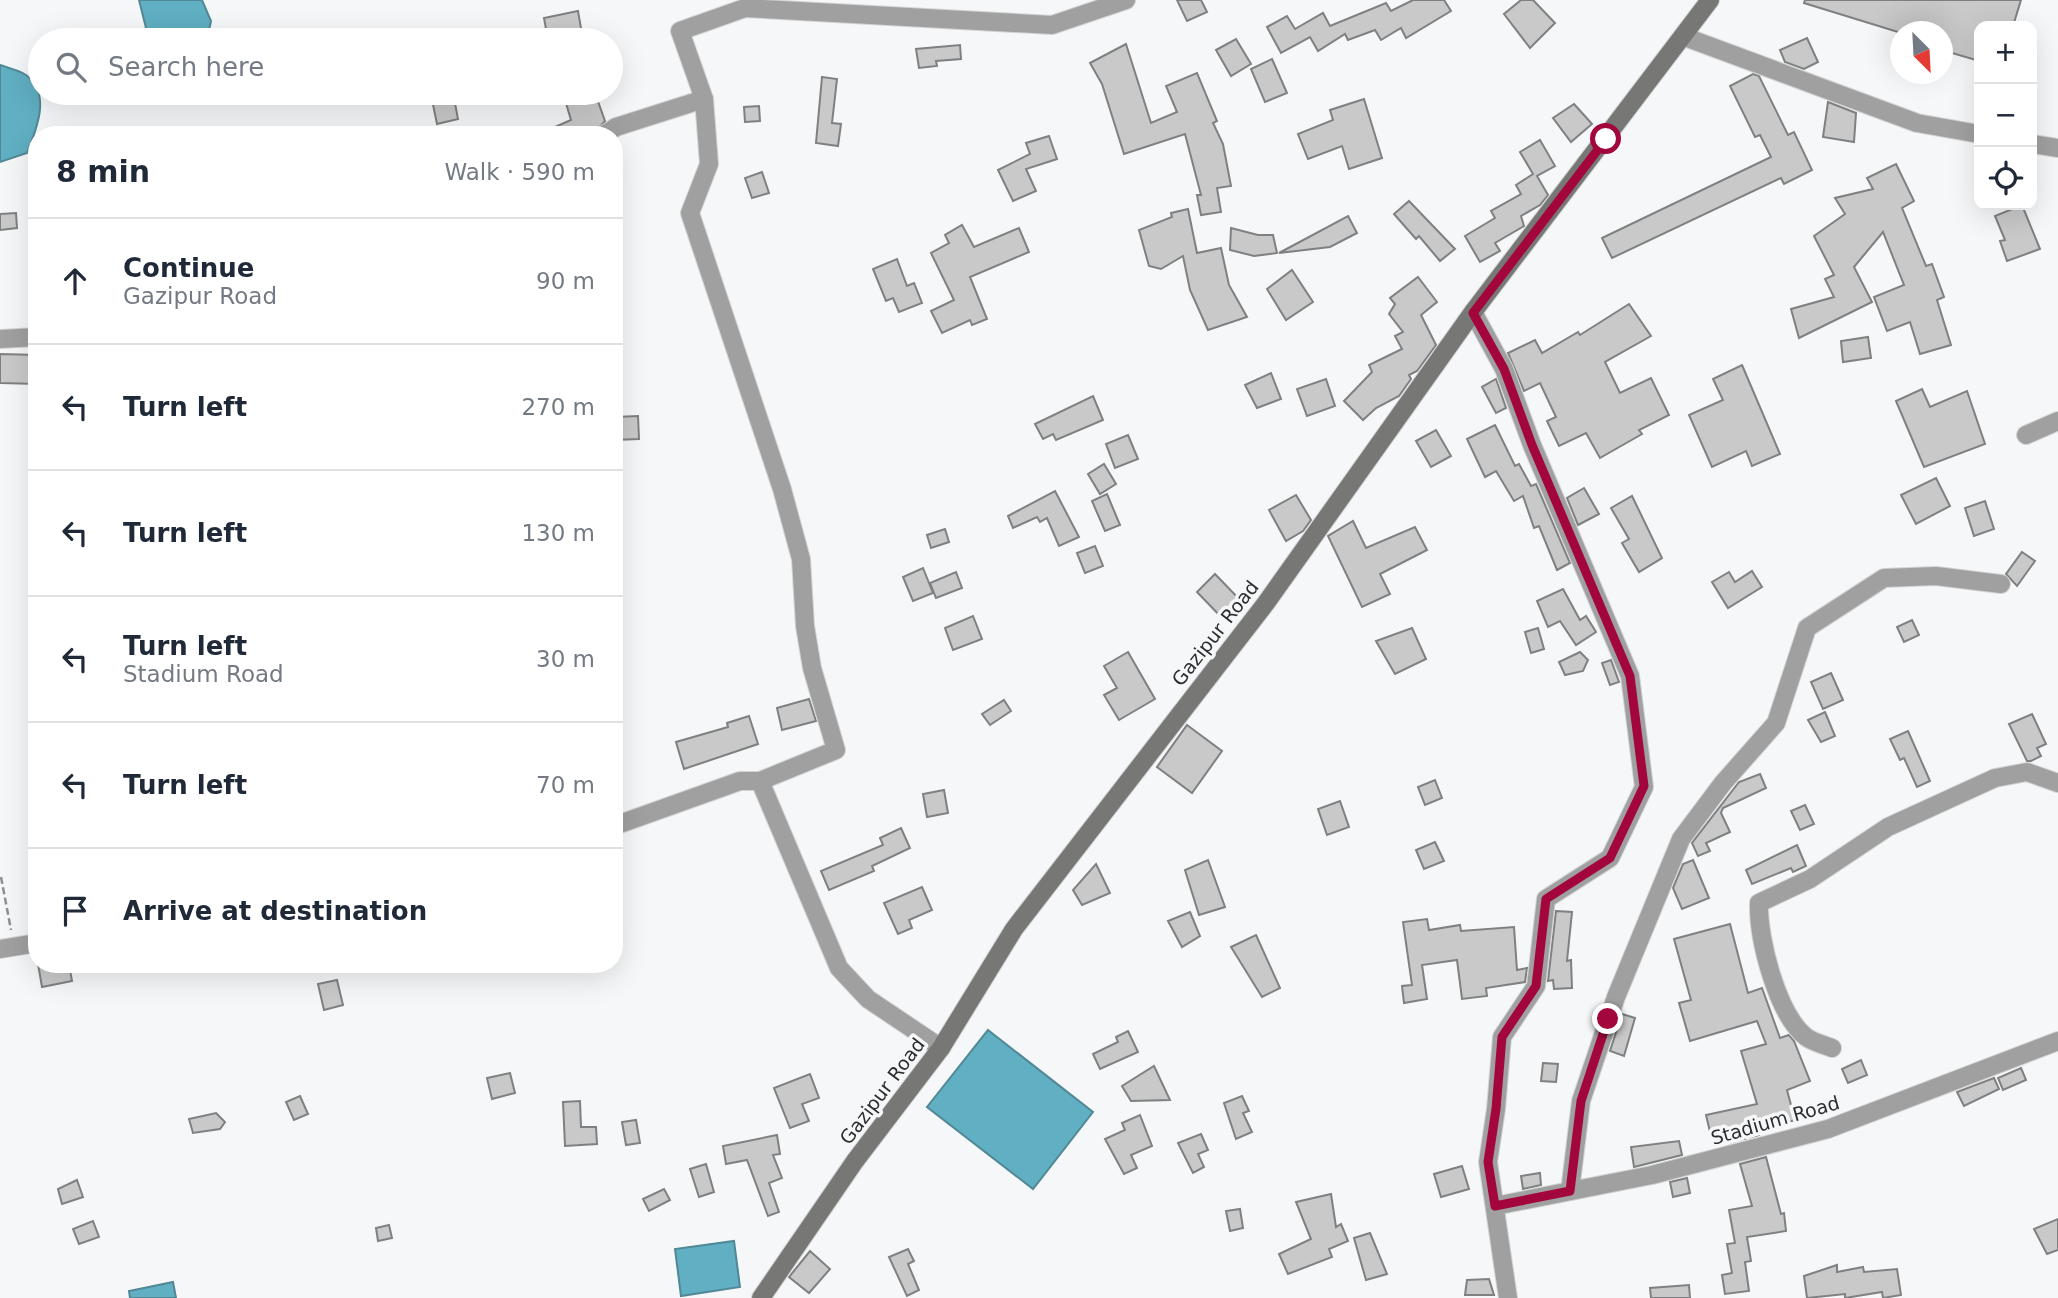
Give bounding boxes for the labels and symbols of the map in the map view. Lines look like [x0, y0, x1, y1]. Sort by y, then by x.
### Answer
north arrow [1890, 21, 1953, 84]
route start [1590, 123, 1621, 154]
street label: Gazipur Road [1167, 576, 1263, 690]
route end [1592, 1003, 1623, 1034]
street label: Gazipur Road [835, 1034, 929, 1148]
street label: Stadium Road [1708, 1091, 1842, 1149]

